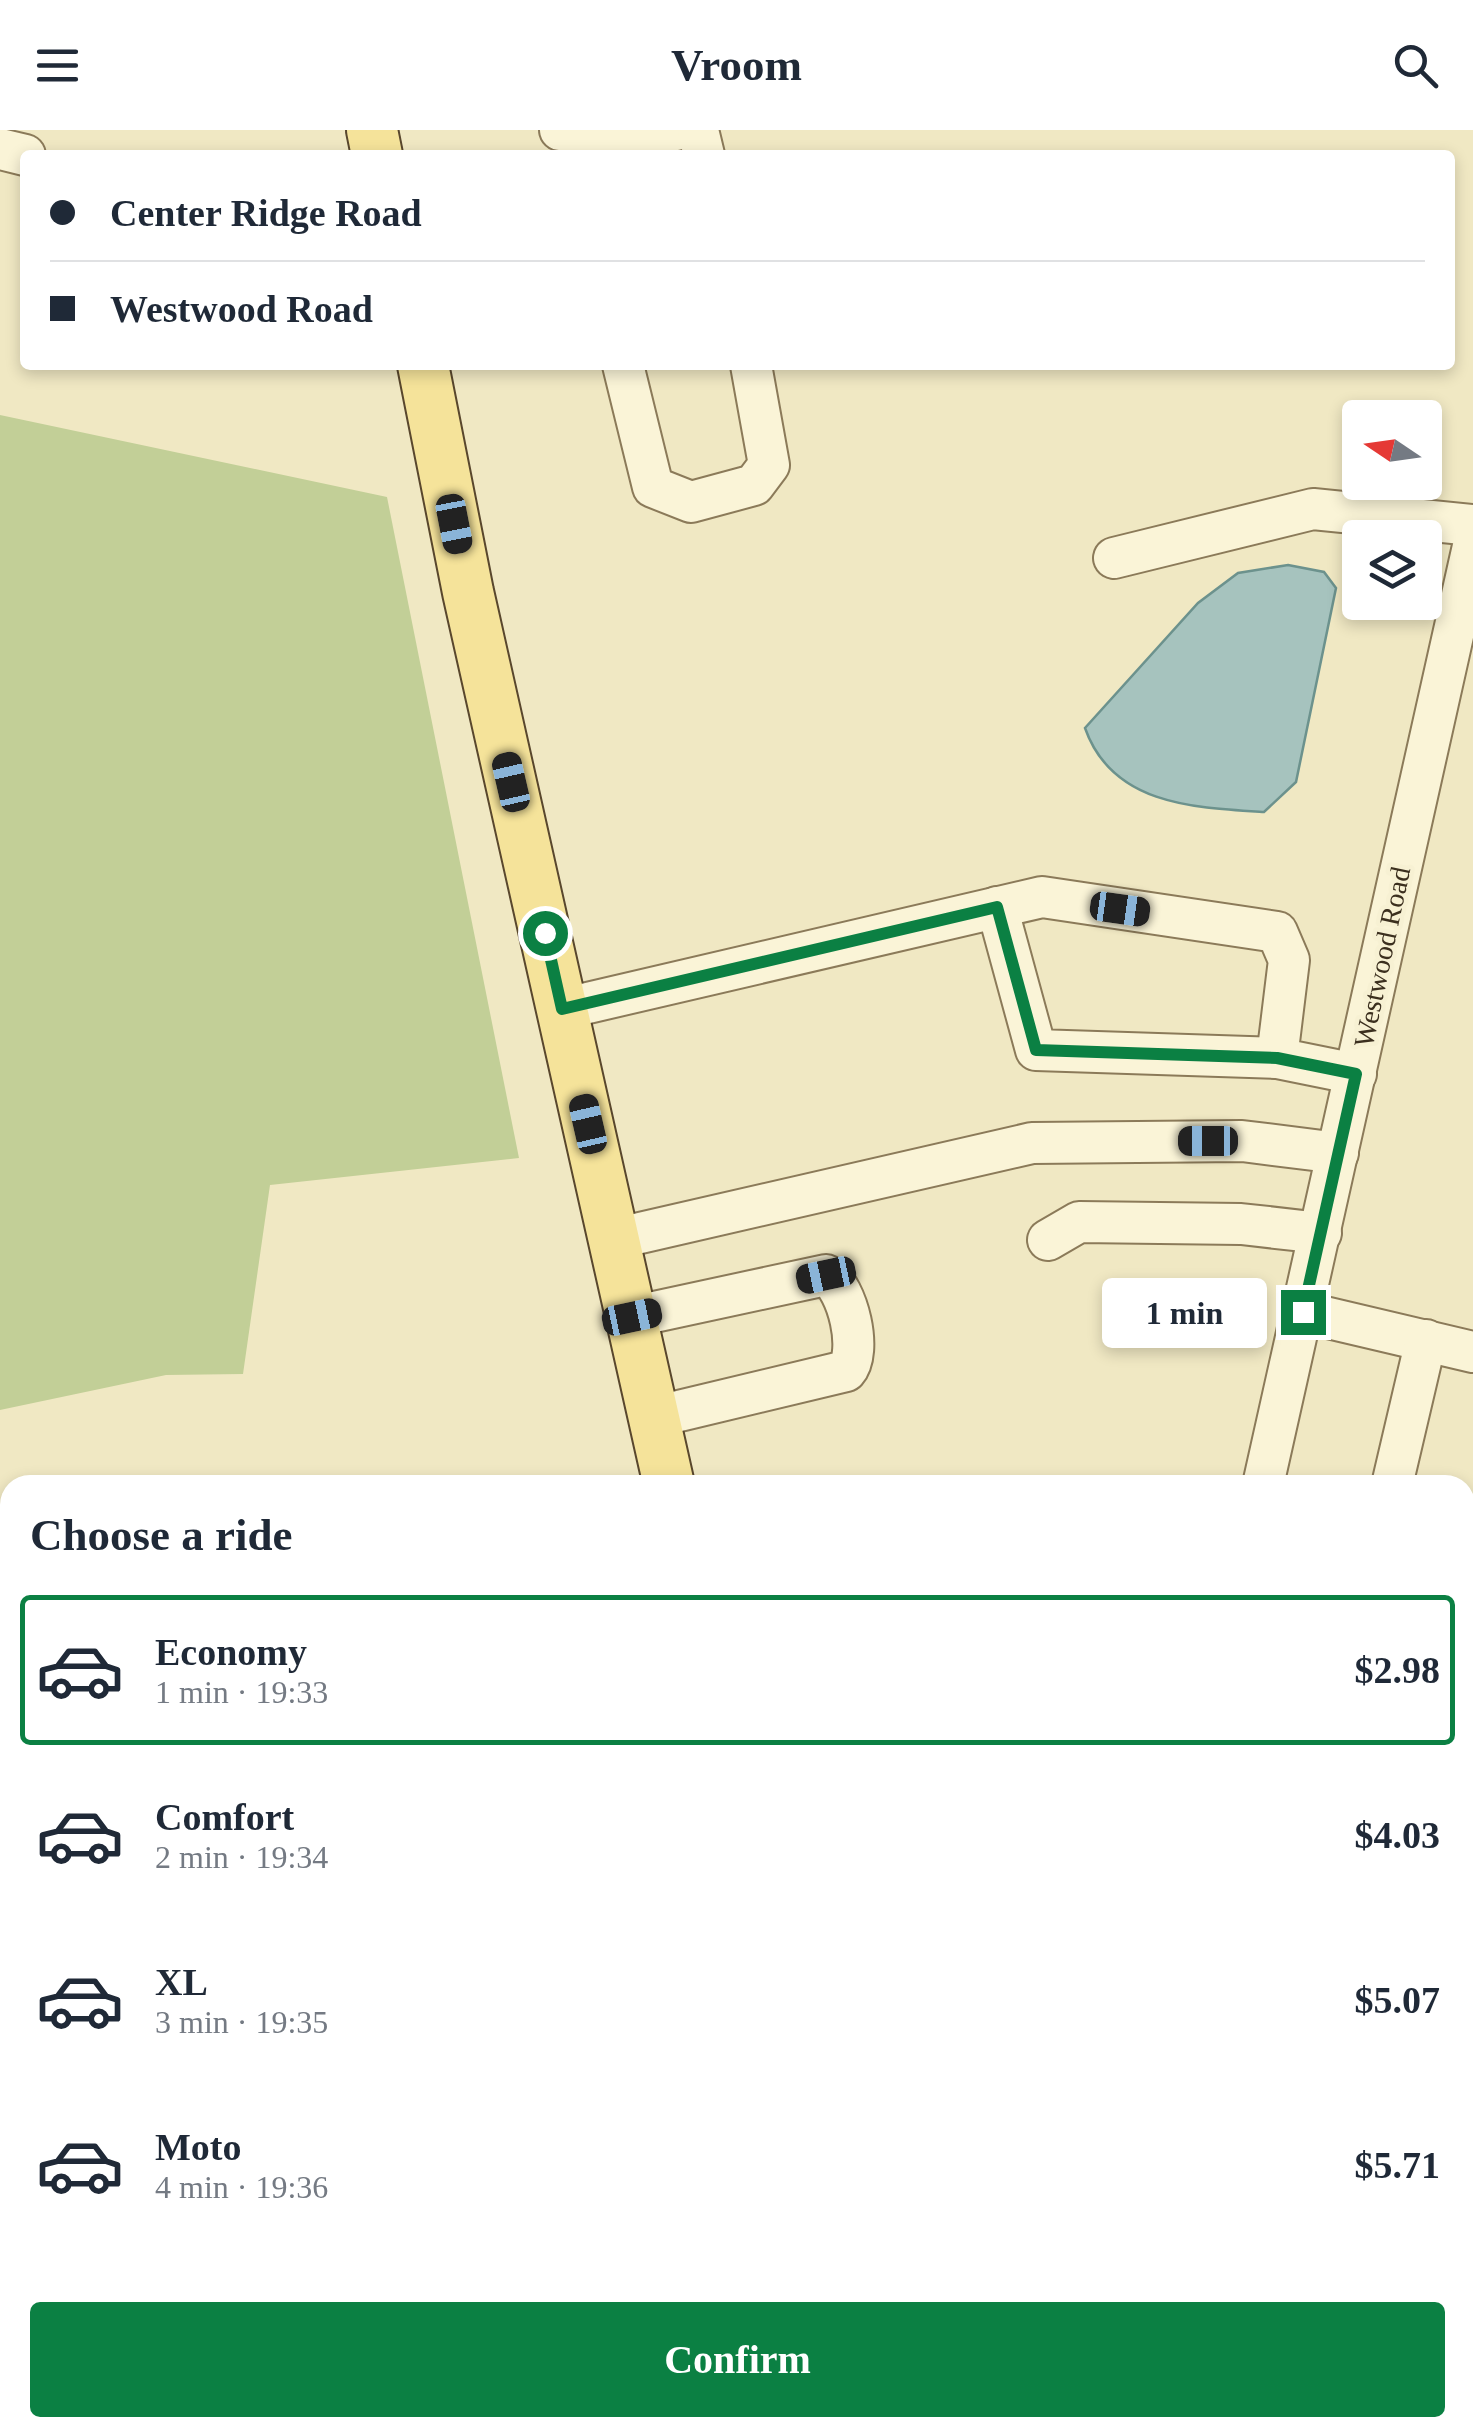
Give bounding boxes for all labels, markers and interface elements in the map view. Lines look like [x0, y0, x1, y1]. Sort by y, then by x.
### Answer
icon: menu [30, 38, 85, 93]
icon: search [1388, 38, 1443, 93]
text: Vroom [671, 40, 802, 90]
text: Center Ridge Road [110, 192, 422, 234]
text: Westwood Road [110, 288, 373, 330]
north arrow [1342, 400, 1442, 500]
map controls [1342, 400, 1442, 620]
car [434, 492, 474, 556]
button: layers [1342, 520, 1442, 620]
car [490, 749, 532, 815]
street label: Westwood Road [1348, 864, 1416, 1050]
car [1088, 890, 1152, 928]
route start [523, 911, 568, 956]
car [567, 1091, 609, 1157]
car [1178, 1126, 1238, 1156]
car [794, 1254, 858, 1296]
callout: 1 min [1103, 1277, 1268, 1347]
route end [1281, 1290, 1326, 1335]
text: 1 min [1146, 1295, 1223, 1331]
car [600, 1296, 664, 1338]
text: Choose a ride [30, 1510, 293, 1560]
icon: car [35, 1625, 125, 1715]
text: Economy [155, 1631, 307, 1673]
text: $2.98 [1355, 1649, 1440, 1691]
text: 1 min · 19:33 [155, 1674, 328, 1710]
icon: car [35, 1790, 125, 1880]
text: Comfort [155, 1796, 294, 1838]
text: $4.03 [1355, 1814, 1440, 1856]
text: 2 min · 19:34 [155, 1839, 328, 1875]
icon: car [35, 1955, 125, 2045]
text: XL [155, 1961, 208, 2003]
text: $5.07 [1355, 1979, 1440, 2021]
text: 3 min · 19:35 [155, 2004, 328, 2040]
icon: car [35, 2120, 125, 2210]
text: Moto [155, 2126, 242, 2168]
text: $5.71 [1355, 2144, 1440, 2186]
text: 4 min · 19:36 [155, 2169, 328, 2205]
button: Confirm [30, 2302, 1445, 2417]

